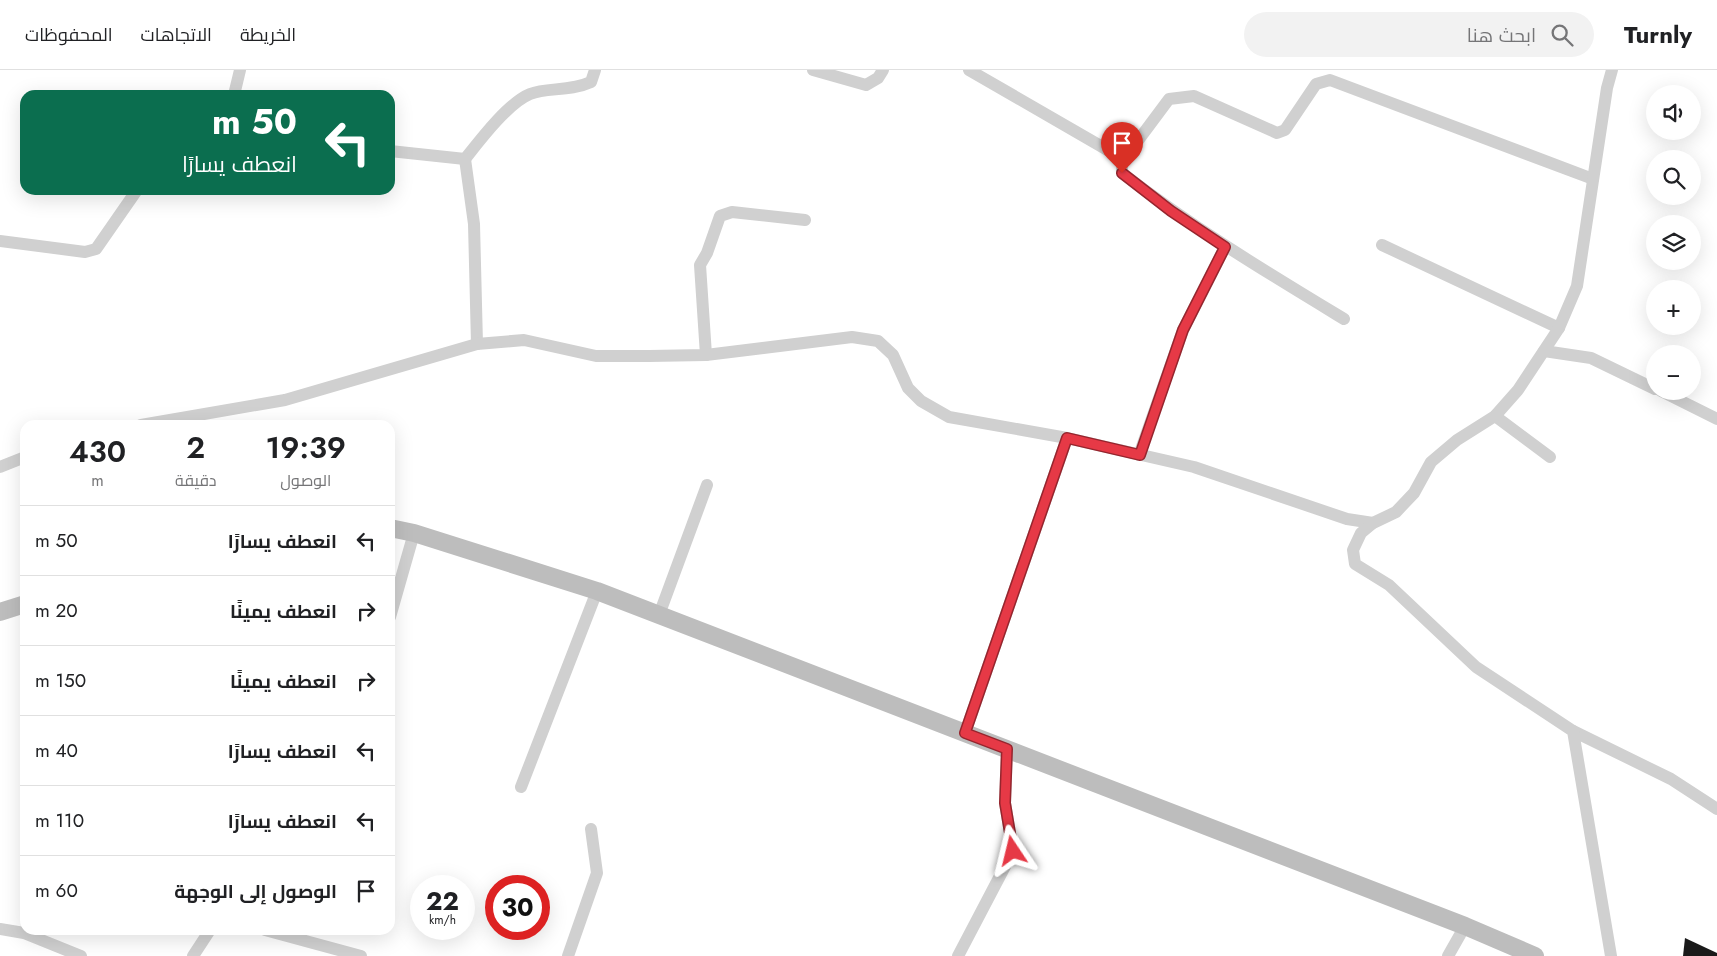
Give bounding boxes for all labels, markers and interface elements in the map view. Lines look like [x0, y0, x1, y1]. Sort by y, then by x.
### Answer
search box [1244, 12, 1594, 57]
text: Turnly [1624, 17, 1692, 52]
icon: search [1548, 21, 1576, 49]
text: المحفوظات [25, 22, 113, 48]
text: الاتجاهات [141, 22, 212, 48]
text: الخريطة [240, 22, 296, 48]
text: ابحث هنا [1467, 22, 1536, 49]
map controls [1646, 85, 1701, 400]
button: sound [1646, 85, 1701, 140]
text: 50 m [212, 97, 297, 147]
icon: left [315, 110, 380, 175]
pin [1101, 122, 1143, 173]
icon: arrive [1108, 129, 1136, 157]
text: انعطف يسارًا [182, 148, 297, 180]
button: search [1646, 150, 1701, 205]
button: layers [1646, 215, 1701, 270]
button: + [1646, 280, 1701, 335]
button: − [1646, 345, 1701, 400]
text: 2 [186, 426, 205, 469]
text: 19:39 [266, 426, 346, 469]
text: 430 [69, 430, 126, 473]
text: m [91, 469, 104, 492]
text: دقيقة [175, 469, 217, 492]
text: الوصول [280, 469, 331, 492]
text: 50 m [35, 527, 78, 554]
icon: left [352, 527, 380, 555]
text: انعطف يسارًا [228, 528, 337, 555]
text: 20 m [35, 597, 78, 624]
icon: right [352, 597, 380, 625]
text: انعطف يمينًا [230, 598, 337, 625]
text: 150 m [35, 667, 86, 694]
icon: right [352, 667, 380, 695]
text: انعطف يمينًا [230, 668, 337, 695]
text: 40 m [35, 737, 78, 764]
icon: left [352, 737, 380, 765]
text: انعطف يسارًا [228, 738, 337, 765]
text: 110 m [35, 807, 84, 834]
icon: left [352, 807, 380, 835]
text: انعطف يسارًا [228, 808, 337, 835]
position arrow [986, 824, 1038, 876]
speed limit sign: 30 [485, 875, 550, 940]
text: 60 m [35, 877, 78, 904]
icon: arrive [352, 877, 380, 905]
text: الوصول إلى الوجهة [174, 878, 337, 905]
text: 22 [426, 883, 459, 919]
text: km/h [429, 911, 456, 929]

